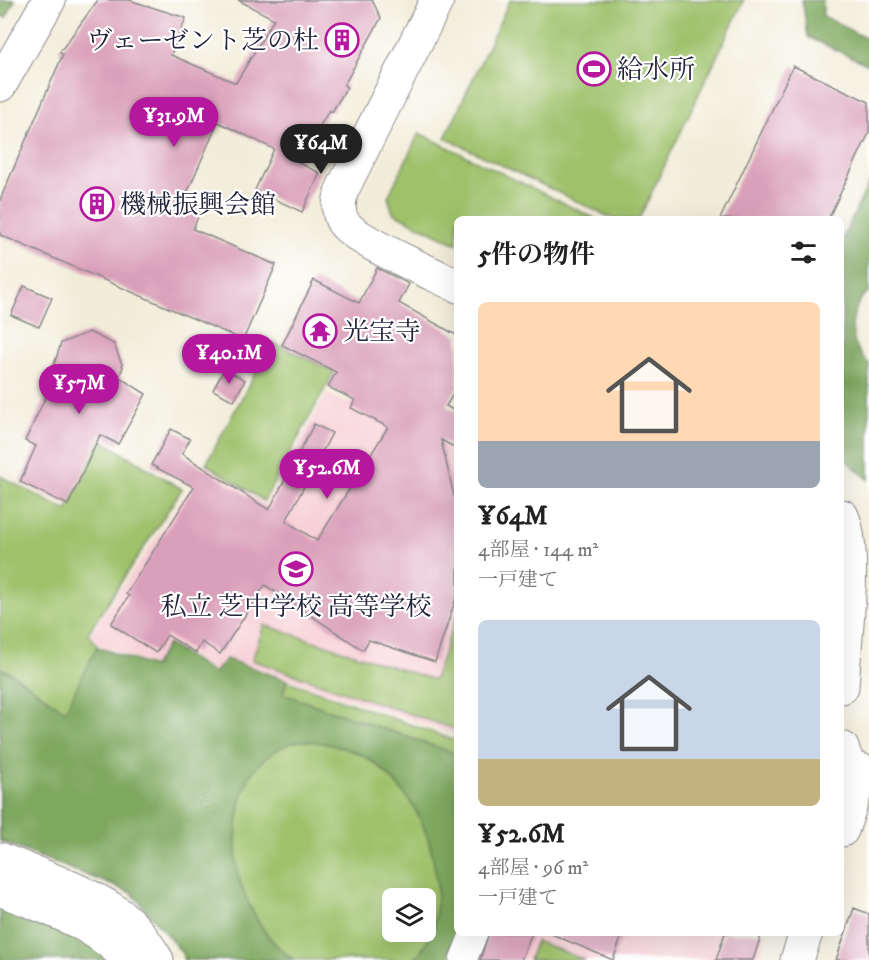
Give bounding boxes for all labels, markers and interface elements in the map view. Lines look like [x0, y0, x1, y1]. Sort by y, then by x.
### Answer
building icon: ヴェーゼント芝の杜 [324, 22, 360, 58]
place label: ヴェーゼント芝の杜 [87, 25, 319, 58]
sports icon: 給水所 [576, 51, 612, 87]
place label: 給水所 [617, 54, 695, 87]
pin: ¥31.9M [125, 97, 223, 148]
text: ¥31.9M [143, 104, 205, 129]
pin: ¥64M [285, 124, 357, 175]
text: ¥64M [294, 131, 348, 156]
building icon: 機械振興会館 [79, 186, 115, 222]
place label: 機械振興会館 [120, 189, 276, 222]
icon: filters [787, 236, 820, 269]
text: 5件の物件 [478, 239, 595, 272]
temple icon: 光宝寺 [302, 313, 338, 349]
place label: 光宝寺 [343, 316, 421, 349]
pin: ¥40.1M [180, 334, 278, 385]
text: ¥40.1M [196, 341, 262, 366]
icon: home [595, 341, 703, 449]
pin: ¥57M [43, 364, 115, 415]
text: ¥57M [53, 371, 105, 396]
pin: ¥52.6M [278, 449, 376, 500]
text: ¥52.6M [294, 456, 360, 481]
text: ¥64M [478, 500, 548, 533]
text: 4部屋 · 144 m² [478, 538, 598, 563]
school or university icon: 私立 芝中学校 高等学校 [278, 551, 314, 587]
text: 一戸建て [478, 568, 558, 593]
place label: 私立 芝中学校 高等学校 [160, 591, 432, 624]
icon: home [595, 659, 703, 767]
text: ¥52.6M [478, 818, 565, 851]
text: 4部屋 · 96 m² [478, 856, 588, 881]
text: 一戸建て [478, 886, 558, 911]
map controls [382, 888, 436, 942]
button: layers [382, 888, 436, 942]

